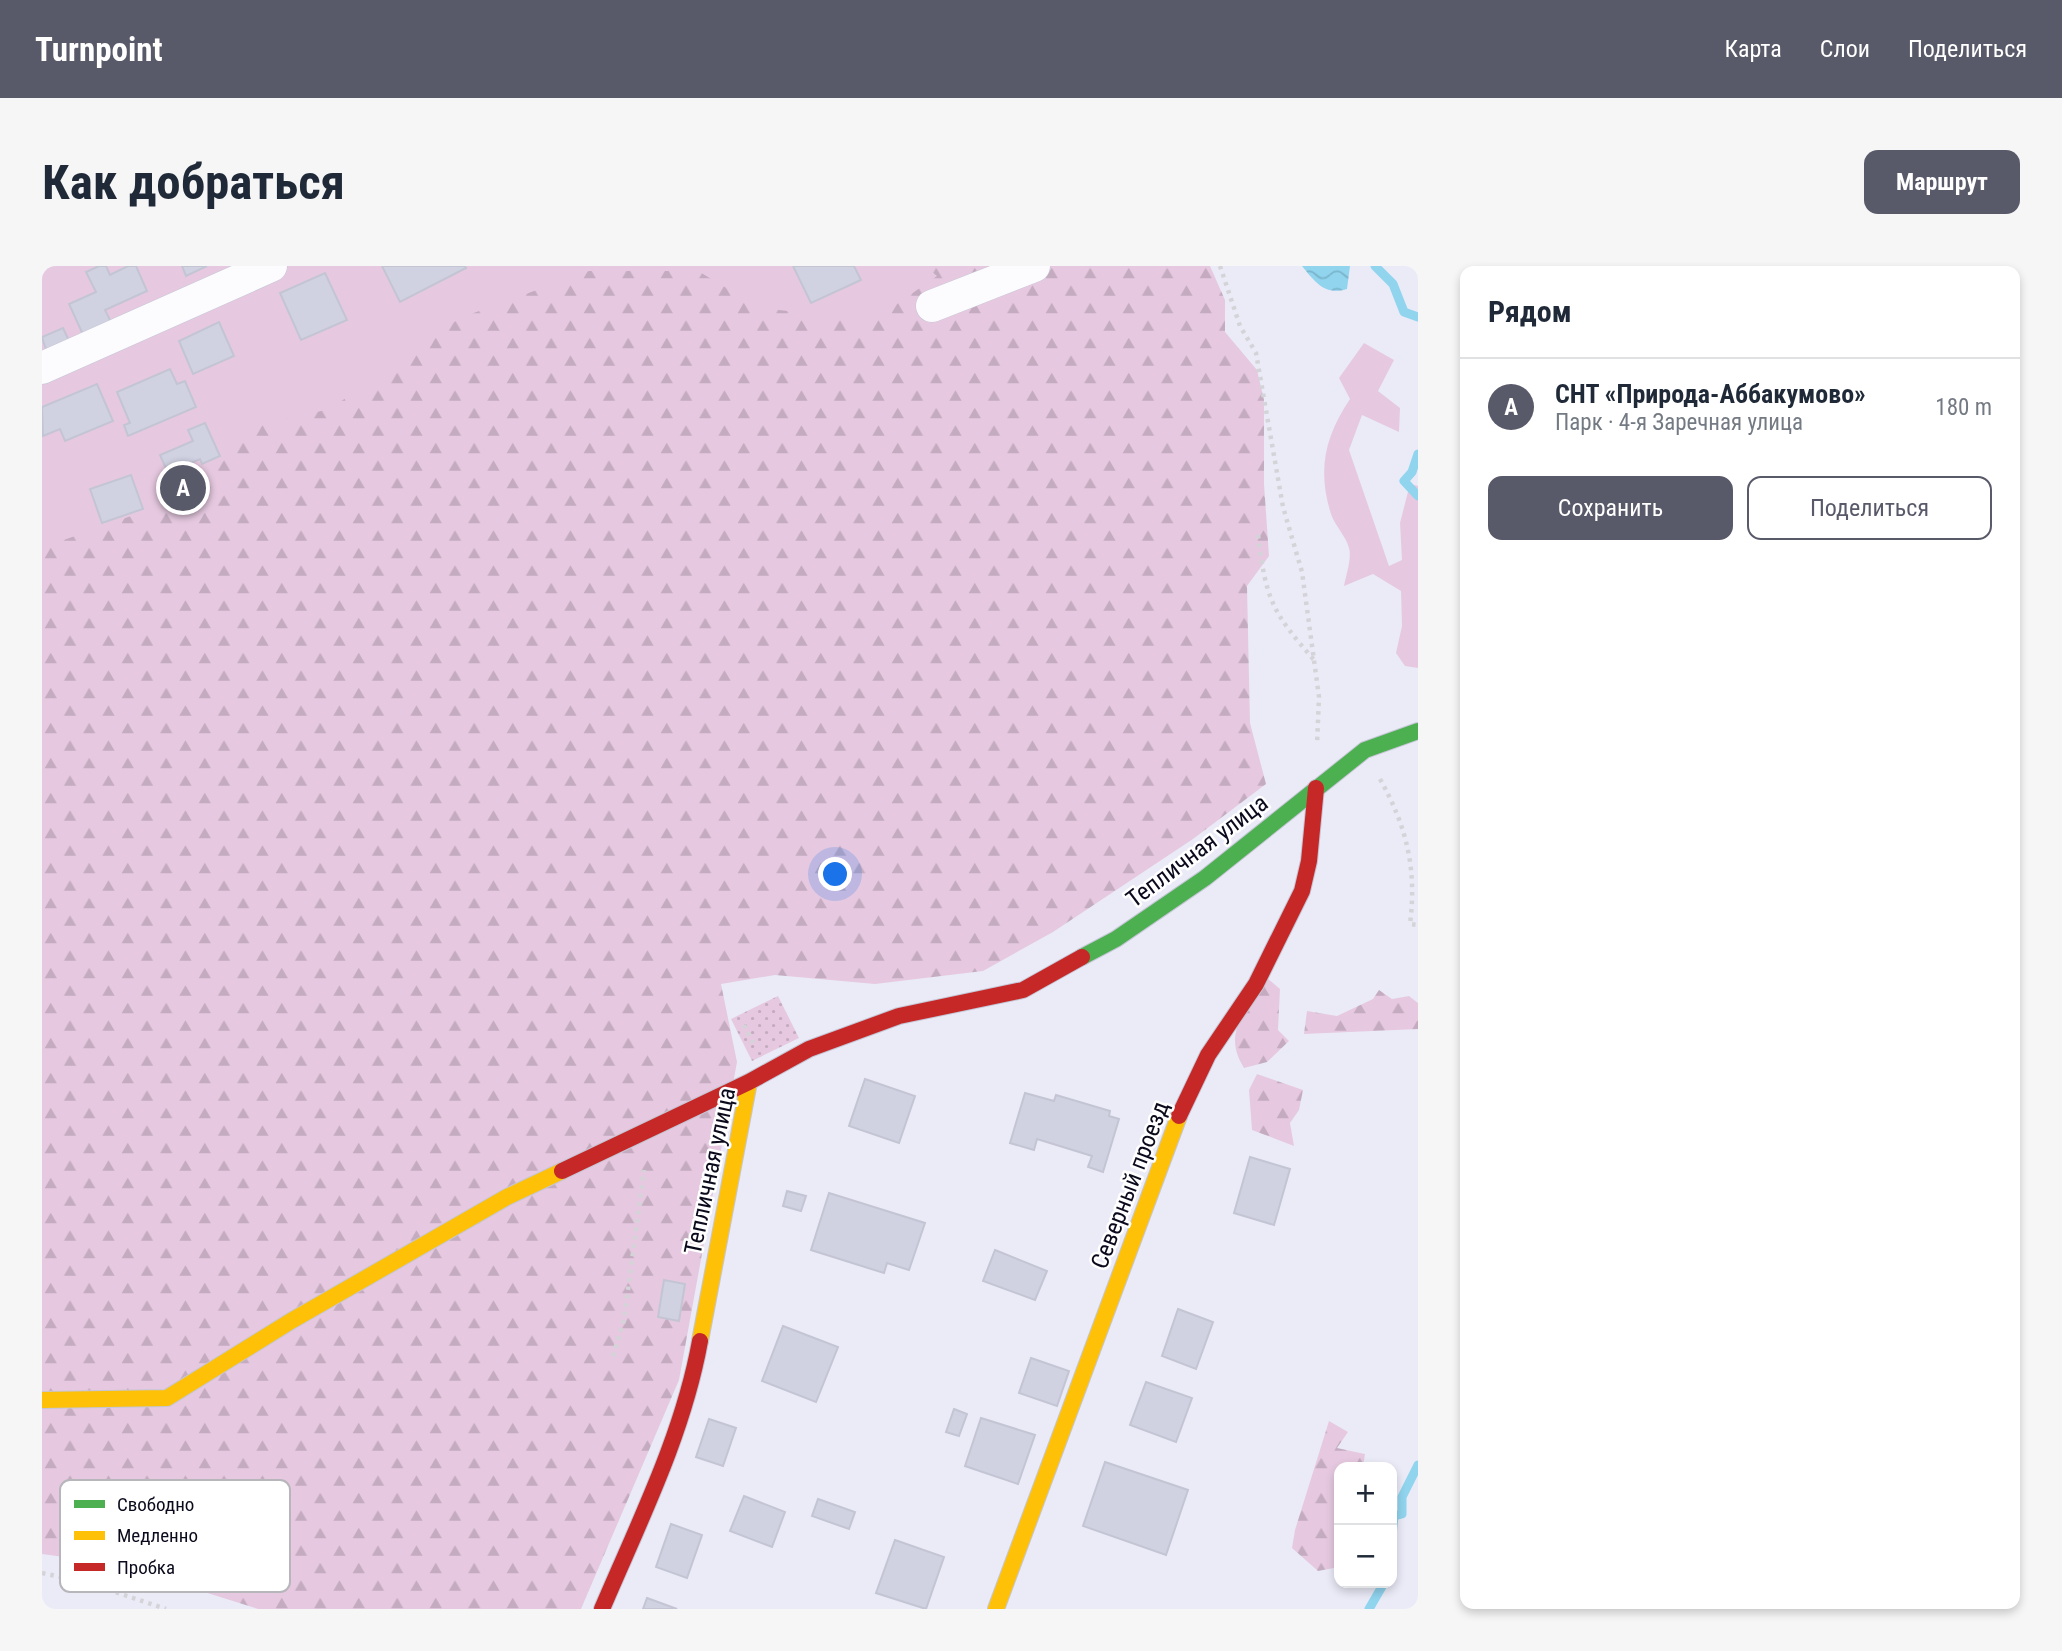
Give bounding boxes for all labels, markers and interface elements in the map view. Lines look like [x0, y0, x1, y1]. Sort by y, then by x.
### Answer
text: Turnpoint [35, 30, 163, 69]
text: Карта [1724, 35, 1782, 63]
text: Слои [1820, 35, 1870, 63]
text: Поделиться [1908, 35, 2027, 63]
button: Маршрут [1864, 150, 2020, 214]
text: Как добраться [42, 154, 345, 211]
text: Рядом [1488, 294, 1572, 329]
text: СНТ «Природа-Аббакумово» [1555, 379, 1866, 409]
text: A [1504, 394, 1518, 421]
text: 180 m [1935, 394, 1992, 421]
text: Парк · 4-я Заречная улица [1555, 409, 1803, 436]
pin: A [160, 462, 206, 514]
button: Сохранить [1488, 476, 1733, 540]
button: Поделиться [1747, 476, 1992, 540]
street label: Тепличная улица [1121, 789, 1273, 913]
your location [818, 857, 852, 891]
street label: Тепличная улица [679, 1085, 741, 1257]
street label: Северный проезд [1085, 1097, 1175, 1273]
map controls [1334, 1462, 1397, 1588]
button: + [1334, 1462, 1397, 1525]
legend [60, 1480, 290, 1592]
text: Свободно [117, 1493, 194, 1516]
text: Медленно [117, 1524, 198, 1547]
button: − [1334, 1525, 1397, 1588]
text: Пробка [117, 1556, 175, 1579]

